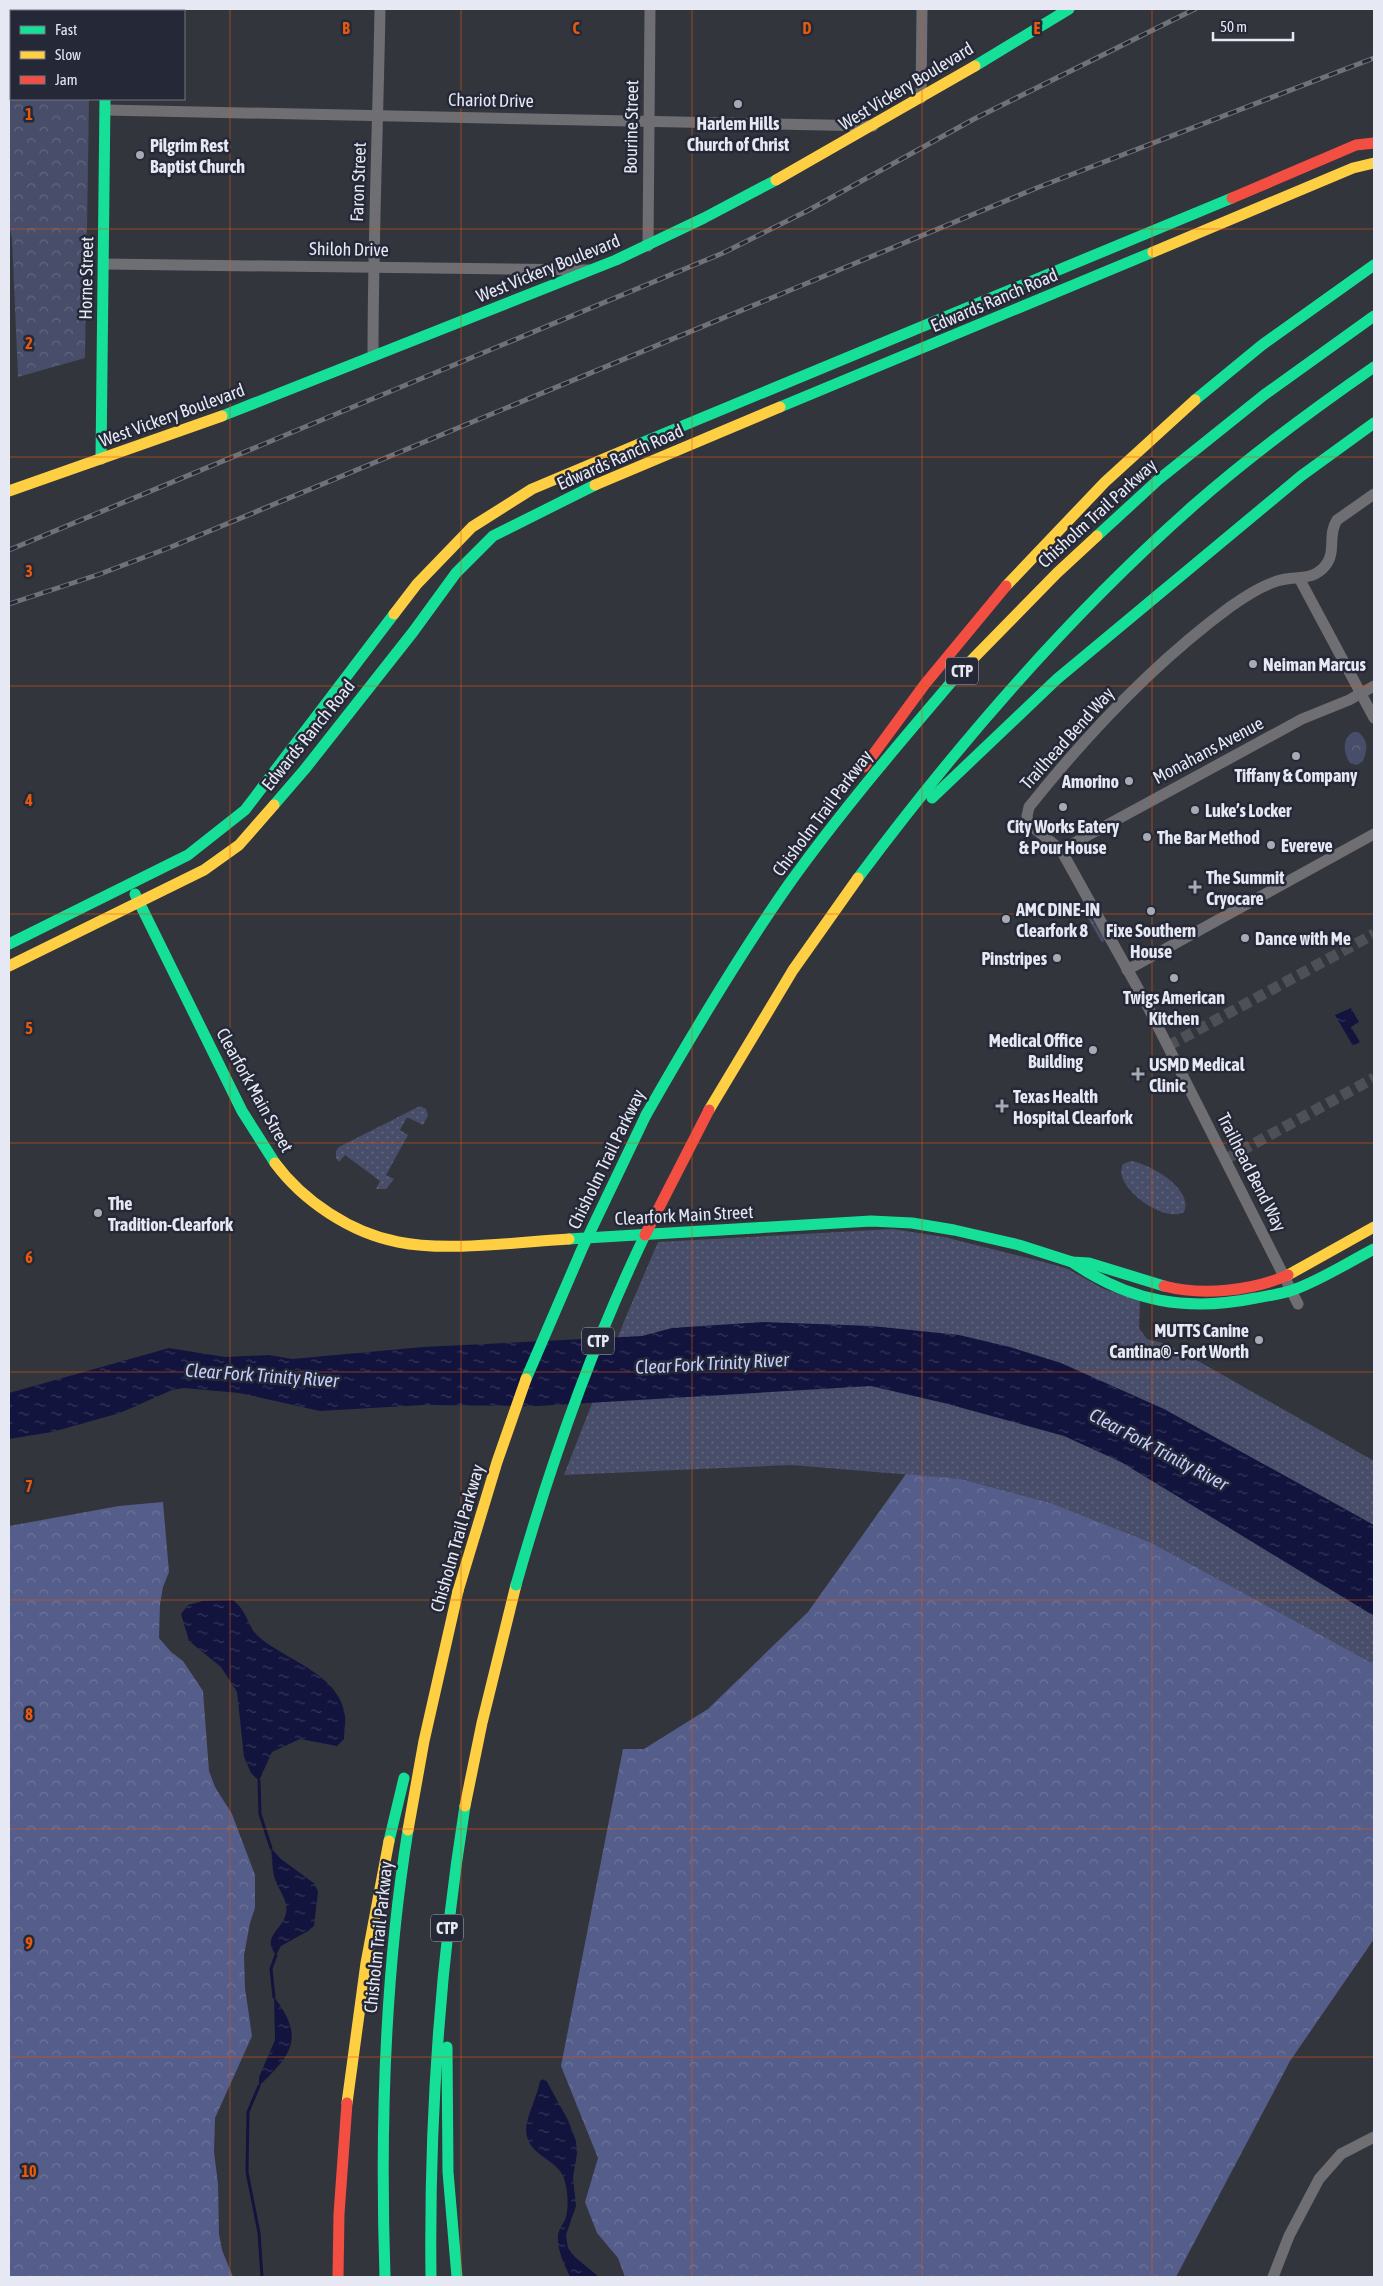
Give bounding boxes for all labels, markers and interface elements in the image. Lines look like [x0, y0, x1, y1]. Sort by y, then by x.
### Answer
legend [10, 10, 185, 100]
scale bar [1213, 10, 1293, 42]
text: 50 m [1220, 18, 1247, 35]
text: B [342, 19, 350, 37]
text: C [572, 19, 580, 37]
text: D [803, 19, 812, 37]
text: E [1034, 19, 1041, 37]
text: Fast [55, 21, 77, 38]
street label: West Vickery Boulevard [835, 38, 977, 134]
text: Slow [55, 46, 81, 63]
text: Jam [55, 71, 78, 88]
street label: Bourine Street [620, 80, 642, 174]
street label: Chariot Drive [448, 89, 534, 111]
marker: Harlem Hills Church of Christ [732, 98, 744, 110]
text: 1 [25, 105, 33, 123]
place label: Harlem Hills Church of Christ [687, 113, 790, 155]
place label: Pilgrim Rest Baptist Church [150, 135, 245, 177]
street label: Faron Street [346, 142, 370, 222]
marker: Pilgrim Rest Baptist Church [134, 149, 146, 161]
street label: West Vickery Boulevard [473, 230, 623, 306]
street label: Horne Street [75, 236, 97, 320]
street label: Shiloh Drive [309, 238, 389, 260]
street label: Edwards Ranch Road [927, 264, 1061, 336]
text: 2 [25, 334, 33, 352]
street label: West Vickery Boulevard [97, 379, 247, 451]
street label: Edwards Ranch Road [554, 420, 686, 494]
street label: Chisholm Trail Parkway [1033, 454, 1161, 572]
text: 3 [25, 562, 33, 580]
place label: Neiman Marcus [1263, 654, 1367, 675]
road number: CTP [946, 658, 978, 684]
marker: Neiman Marcus [1247, 658, 1259, 670]
street label: Edwards Ranch Road [257, 675, 359, 795]
street label: Trailhead Bend Way [1016, 683, 1118, 793]
street label: Monahans Avenue [1149, 712, 1267, 788]
street label: Chisholm Trail Parkway [768, 746, 876, 880]
marker: Tiffany & Company [1290, 750, 1302, 762]
place label: Tiffany & Company [1235, 765, 1358, 786]
place label: Amorino [1061, 771, 1119, 792]
marker: Amorino [1123, 775, 1135, 787]
text: 4 [24, 791, 33, 809]
place label: Luke’s Locker [1205, 800, 1292, 821]
marker: City Works Eatery & Pour House [1057, 801, 1069, 813]
marker: Luke’s Locker [1189, 804, 1201, 816]
place label: City Works Eatery & Pour House [1007, 816, 1120, 858]
place label: The Bar Method [1157, 827, 1260, 848]
marker: The Bar Method [1141, 831, 1153, 843]
place label: Evereve [1281, 835, 1333, 856]
marker: Evereve [1265, 839, 1277, 851]
place label: The Summit Cryocare [1206, 867, 1285, 909]
marker: The Summit Cryocare [1188, 880, 1202, 894]
place label: AMC DINE-IN Clearfork 8 [1015, 899, 1100, 941]
marker: Fixe Southern House [1145, 905, 1157, 917]
marker: AMC DINE-IN Clearfork 8 [1000, 913, 1012, 925]
place label: Fixe Southern House [1106, 920, 1196, 962]
place label: Dance with Me [1255, 928, 1351, 949]
marker: Dance with Me [1239, 932, 1251, 944]
place label: Pinstripes [981, 948, 1048, 969]
marker: Pinstripes [1051, 952, 1063, 964]
marker: Twigs American Kitchen [1168, 972, 1180, 984]
place label: Twigs American Kitchen [1123, 987, 1225, 1029]
text: 5 [25, 1019, 33, 1037]
street label: Clearfork Main Street [212, 1024, 298, 1156]
place label: Medical Office Building [989, 1030, 1083, 1072]
marker: Medical Office Building [1087, 1044, 1099, 1056]
place label: USMD Medical Clinic [1149, 1054, 1245, 1096]
marker: USMD Medical Clinic [1131, 1067, 1145, 1081]
street label: Chisholm Trail Parkway [563, 1086, 649, 1232]
place label: Texas Health Hospital Clearfork [1013, 1086, 1134, 1128]
marker: Texas Health Hospital Clearfork [995, 1099, 1009, 1113]
street label: Trailhead Bend Way [1213, 1109, 1291, 1235]
place label: The Tradition-Clearfork [108, 1193, 234, 1235]
street label: Clearfork Main Street [614, 1201, 754, 1229]
marker: The Tradition-Clearfork [92, 1207, 104, 1219]
text: 6 [25, 1248, 33, 1266]
place label: MUTTS Canine Cantina® - Fort Worth [1109, 1320, 1249, 1362]
road number: CTP [582, 1328, 614, 1354]
marker: MUTTS Canine Cantina® - Fort Worth [1253, 1334, 1265, 1346]
water label: Clear Fork Trinity River [635, 1348, 791, 1378]
water label: Clear Fork Trinity River [185, 1359, 341, 1391]
water label: Clear Fork Trinity River [1086, 1403, 1233, 1495]
street label: Chisholm Trail Parkway [426, 1462, 488, 1614]
text: 7 [25, 1477, 33, 1495]
text: 8 [25, 1705, 33, 1723]
street label: Chisholm Trail Parkway [360, 1860, 396, 2014]
road number: CTP [431, 1915, 463, 1942]
text: 9 [25, 1934, 33, 1952]
text: 10 [21, 2162, 37, 2180]

